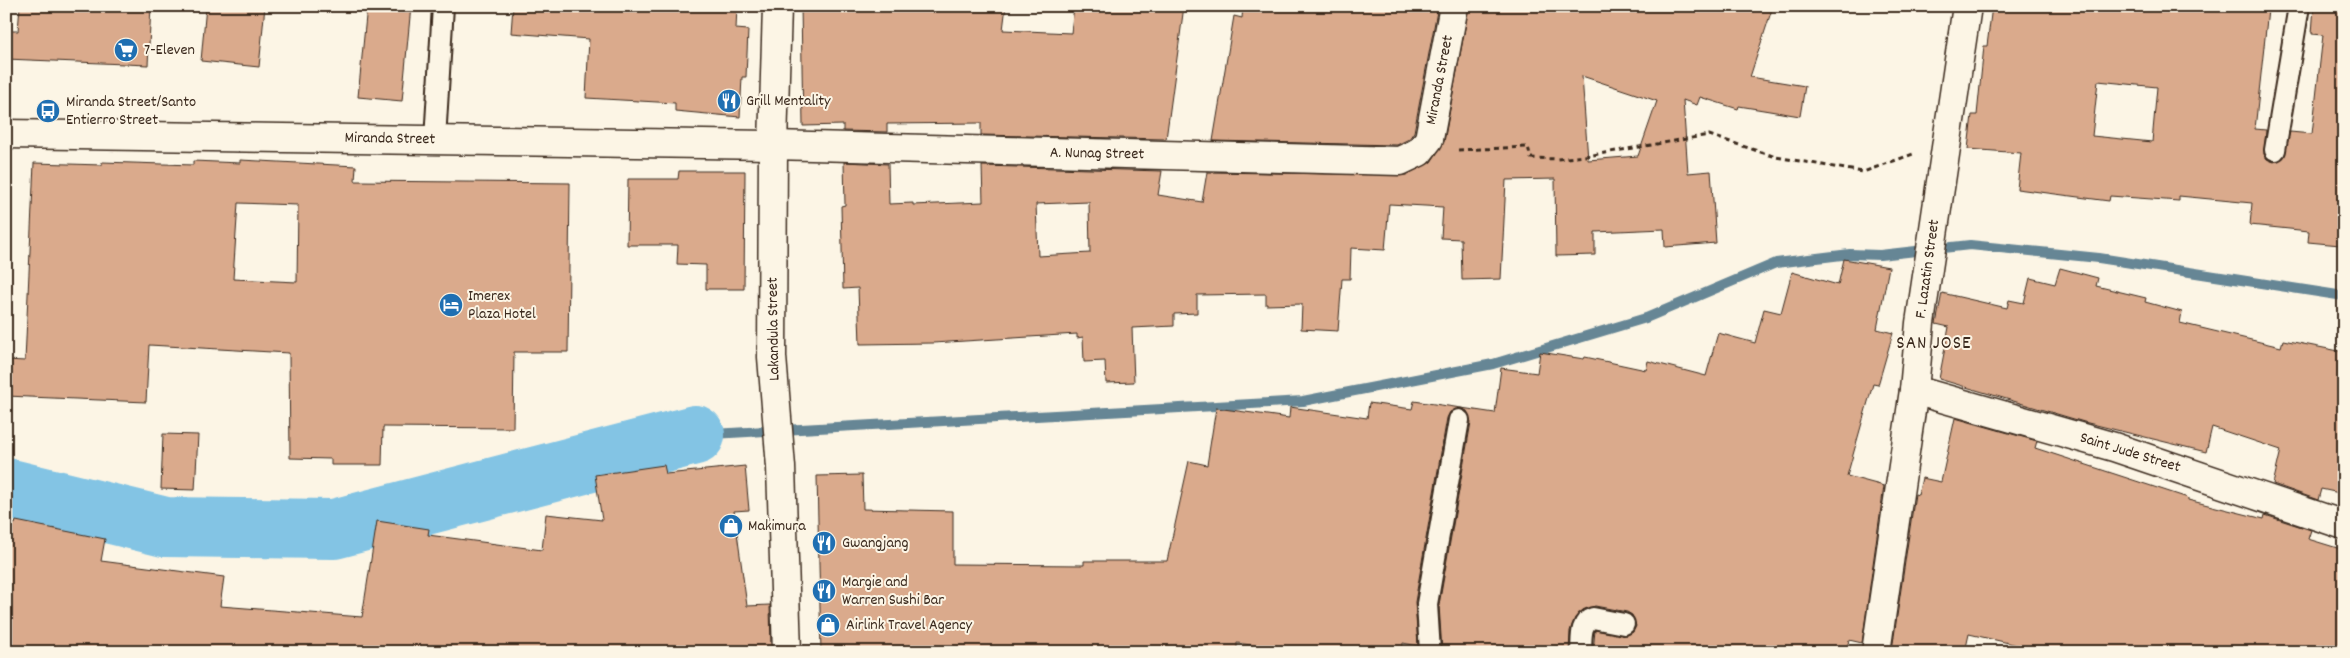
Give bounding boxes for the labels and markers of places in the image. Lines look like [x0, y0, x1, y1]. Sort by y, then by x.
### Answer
supermarket icon: 7-Eleven [113, 37, 139, 63]
place label: 7-Eleven [144, 39, 195, 62]
restaurant icon: Grill Mentality [716, 88, 742, 114]
place label: Grill Mentality [746, 90, 831, 113]
place label: Miranda Street/Santo Entierro Street [66, 91, 196, 132]
bus stop icon: Miranda Street/Santo Entierro Street [35, 98, 61, 124]
place label: Imerex Plaza Hotel [468, 285, 536, 326]
hotel icon: Imerex Plaza Hotel [438, 292, 464, 318]
shop icon: Makimura [718, 513, 744, 539]
place label: Makimura [748, 515, 806, 538]
restaurant icon: Gwangjang [811, 530, 837, 556]
place label: Gwangjang [842, 532, 908, 555]
place label: Margie and Warren Sushi Bar [842, 571, 944, 612]
restaurant icon: Margie and Warren Sushi Bar [811, 578, 837, 604]
shop icon: Airlink Travel Agency [815, 612, 841, 638]
place label: Airlink Travel Agency [846, 614, 973, 637]

